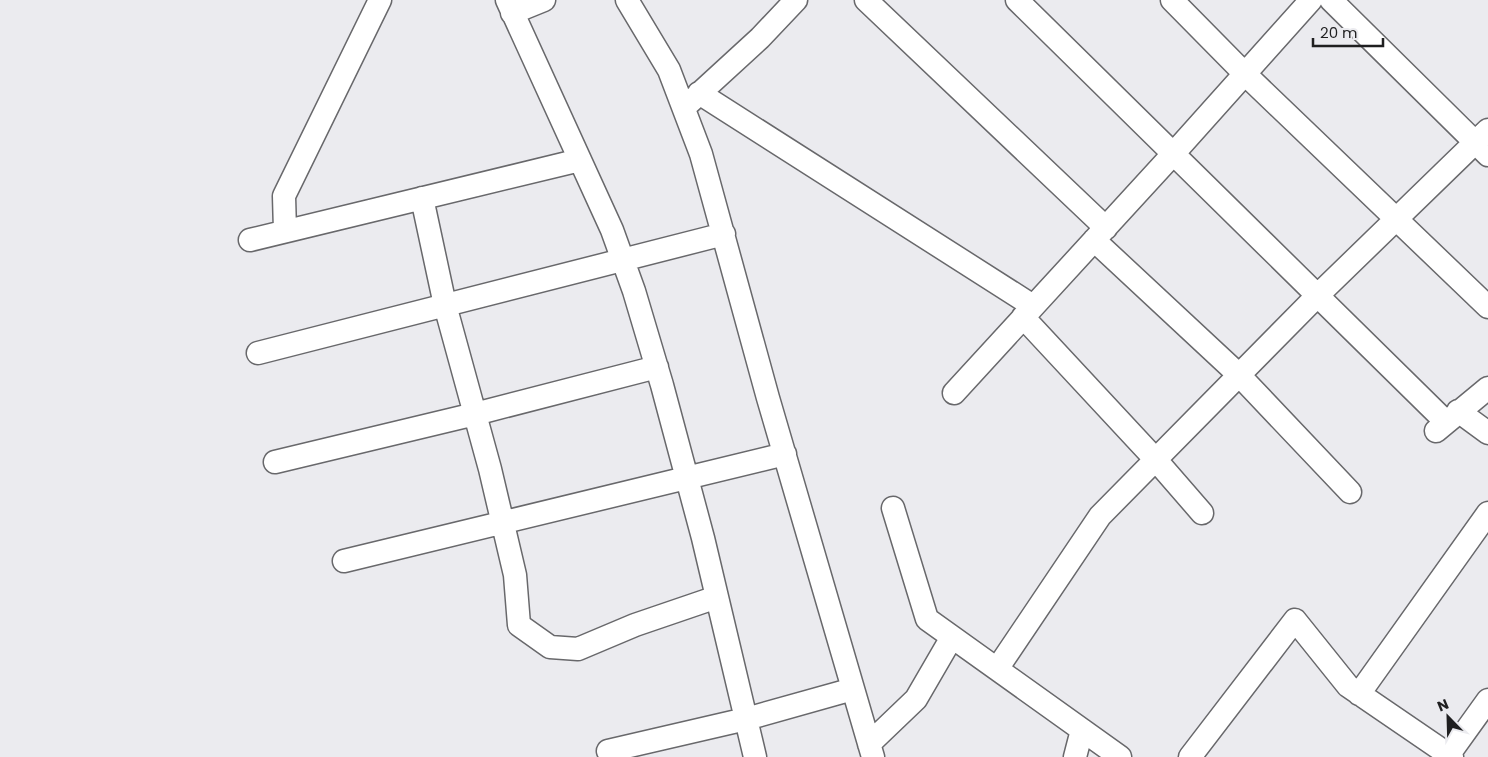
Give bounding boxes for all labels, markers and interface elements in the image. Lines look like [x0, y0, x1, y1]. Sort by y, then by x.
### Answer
scale bar [1313, 15, 1383, 47]
text: 20 m [1320, 22, 1358, 43]
north arrow [1423, 692, 1473, 742]
text: N [1434, 694, 1452, 716]

